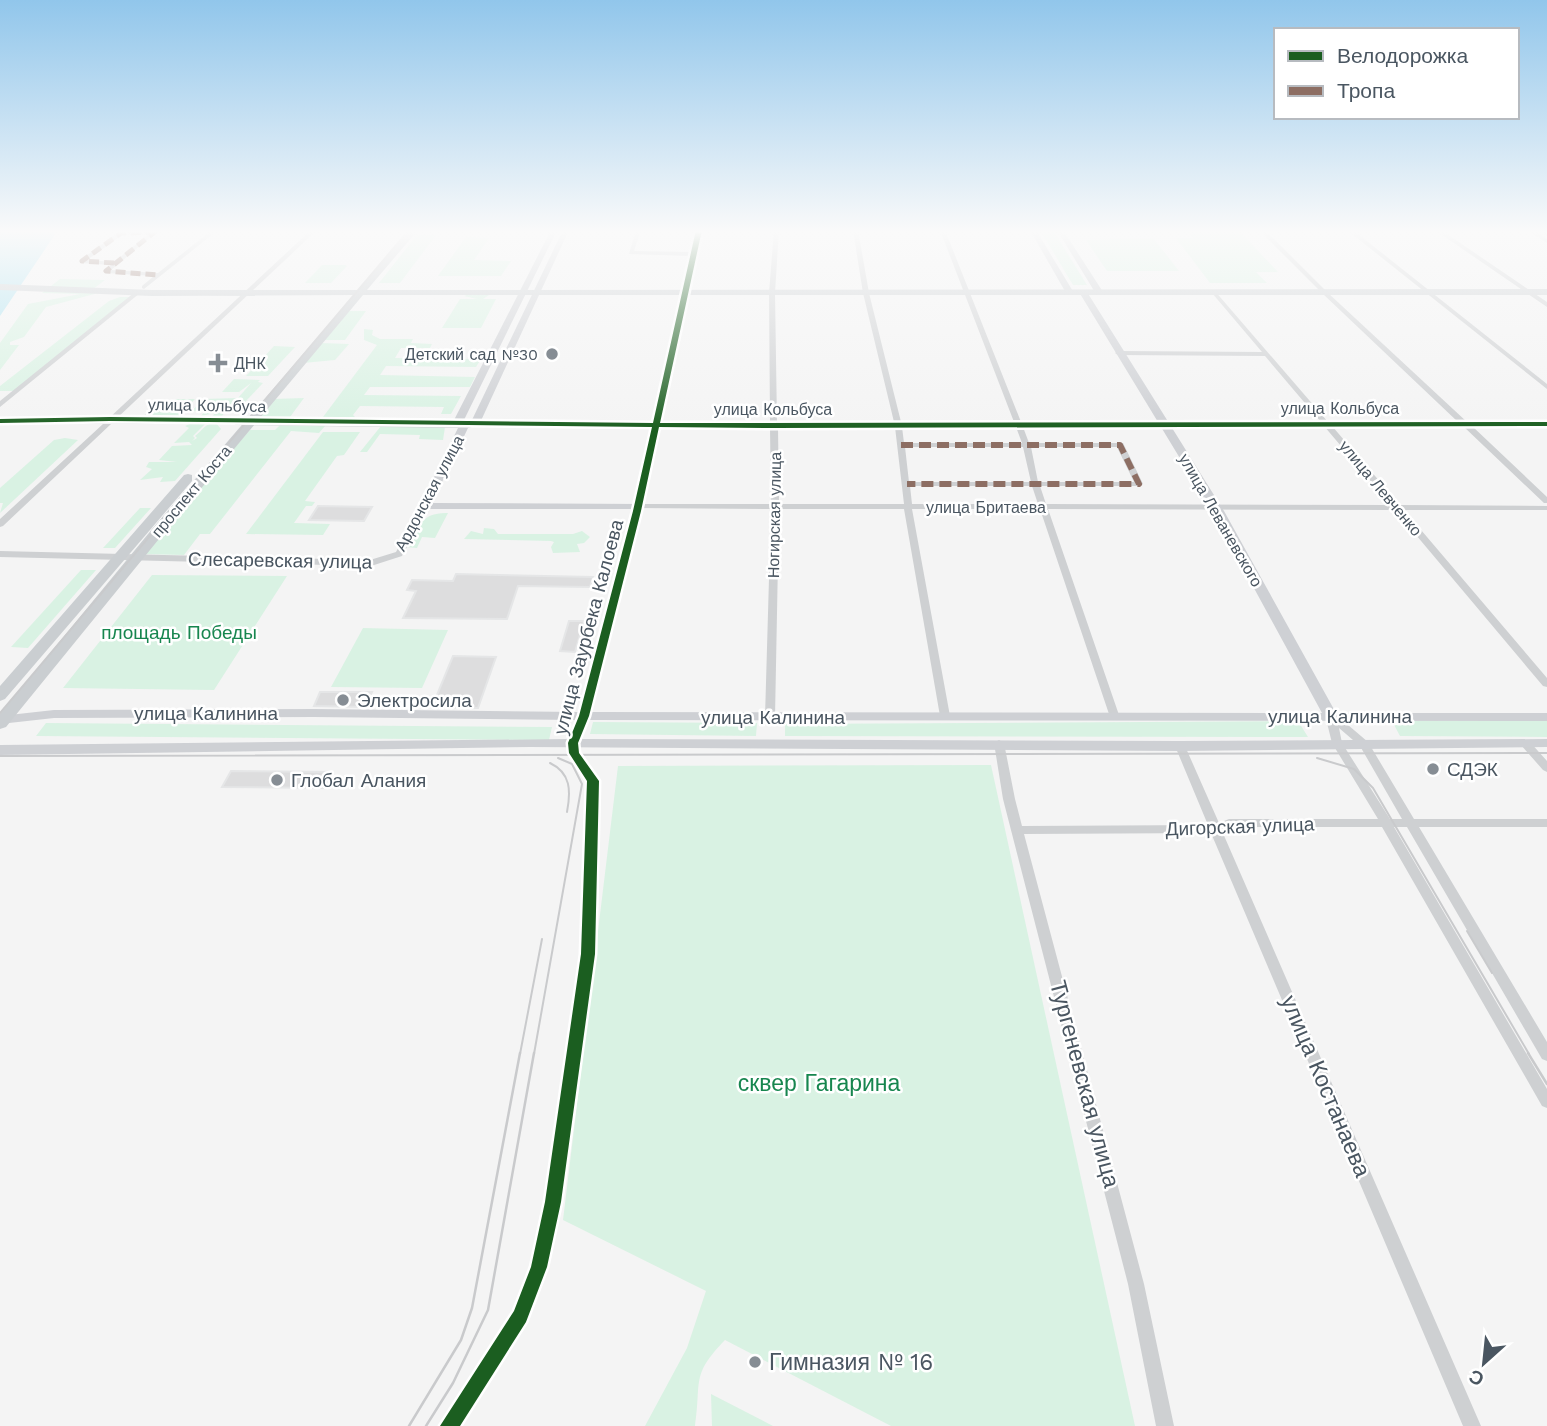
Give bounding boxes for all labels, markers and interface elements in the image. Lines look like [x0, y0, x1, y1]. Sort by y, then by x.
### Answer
legend [1274, 28, 1519, 119]
text: Велодорожка [1337, 43, 1468, 68]
text: Тропа [1337, 78, 1395, 103]
place label: Детский сад №30 [405, 345, 538, 364]
marker: Детский сад №30 [544, 346, 560, 362]
marker: ДНК [208, 353, 228, 373]
place label: ДНК [234, 354, 266, 373]
street label: улица Кольбуса [148, 395, 267, 416]
street label: улица Кольбуса [1281, 399, 1399, 418]
street label: улица Кольбуса [714, 400, 832, 419]
street label: Ардонская улица [391, 432, 468, 554]
street label: улица Левченко [1335, 437, 1426, 540]
street label: проспект Коста [147, 441, 235, 541]
street label: улица Леваневского [1175, 450, 1266, 590]
street label: Ногирская улица [764, 452, 785, 578]
street label: улица Бритаева [926, 498, 1046, 517]
street label: улица Заурбека Калоева [549, 517, 628, 737]
street label: Слесаревская улица [188, 547, 373, 574]
park label: площадь Победы [101, 621, 257, 644]
place label: Электросила [357, 689, 472, 712]
marker: Электросила [335, 692, 351, 708]
street label: улица Калинина [134, 702, 279, 725]
street label: улица Калинина [1268, 705, 1413, 728]
street label: улица Калинина [701, 706, 846, 729]
place label: СДЭК [1447, 758, 1498, 781]
marker: СДЭК [1425, 761, 1441, 777]
place label: Глобал Алания [291, 769, 426, 792]
marker: Глобал Алания [269, 772, 285, 788]
street label: Дигорская улица [1165, 812, 1315, 841]
street label: Тургеневская улица [1044, 978, 1125, 1191]
street label: улица Костанаева [1275, 991, 1376, 1181]
park label: сквер Гагарина [738, 1070, 901, 1097]
north arrow [1449, 1328, 1519, 1398]
place label: Гимназия № 16 [769, 1349, 933, 1376]
marker: Гимназия № 16 [747, 1354, 763, 1370]
text: С [1465, 1364, 1488, 1391]

